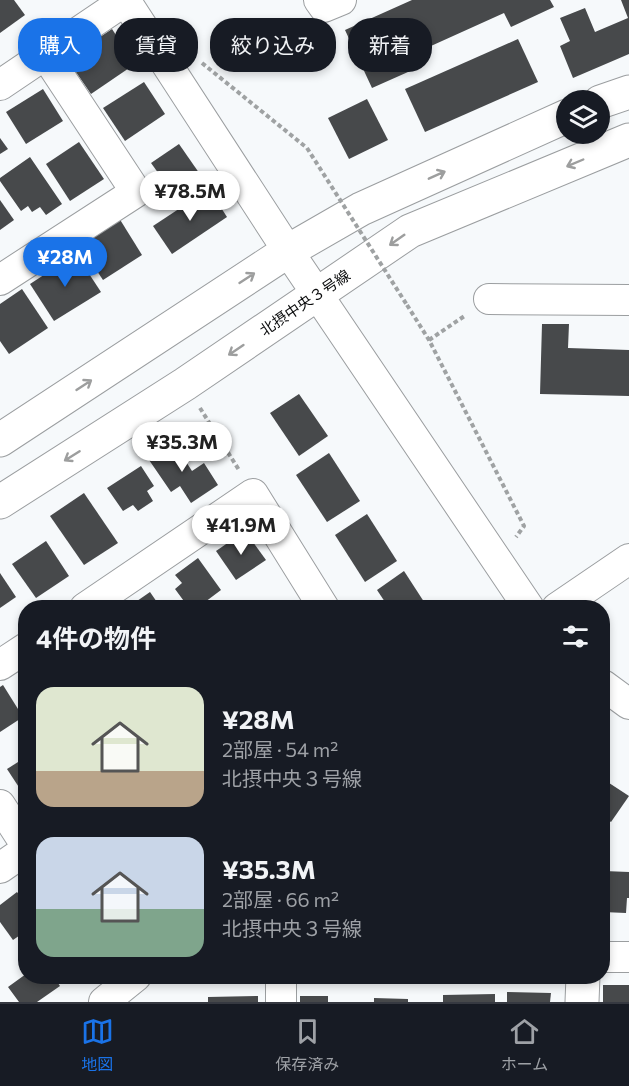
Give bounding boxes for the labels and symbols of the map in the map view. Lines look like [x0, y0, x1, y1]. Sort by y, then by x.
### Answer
one-way arrow [566, 158, 585, 169]
one-way arrow [427, 169, 445, 180]
pin: ¥78.5M [141, 171, 239, 222]
one-way arrow [389, 234, 405, 246]
pin: ¥28M [29, 237, 101, 288]
street label: 北摂中央３号線 [256, 265, 353, 339]
one-way arrow [238, 272, 255, 284]
one-way arrow [227, 344, 244, 357]
one-way arrow [75, 378, 92, 390]
pin: ¥35.3M [133, 422, 231, 473]
one-way arrow [64, 451, 81, 463]
pin: ¥41.9M [192, 505, 290, 556]

